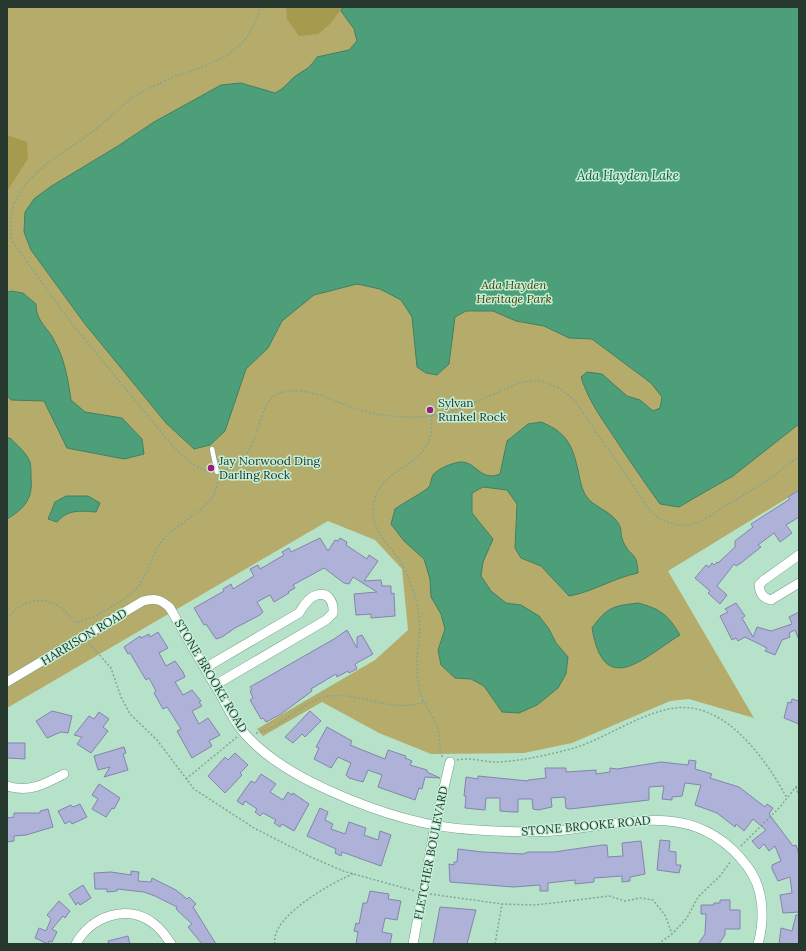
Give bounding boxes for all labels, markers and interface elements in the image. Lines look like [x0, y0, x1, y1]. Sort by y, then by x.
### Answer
water label: Ada Hayden Lake [576, 167, 679, 184]
park label: Ada Hayden Heritage Park [476, 277, 552, 306]
place label: Sylvan Runkel Rock [438, 395, 507, 424]
marker: Sylvan Runkel Rock [425, 405, 435, 415]
place label: Jay Norwood Ding Darling Rock [218, 453, 321, 482]
marker: Jay Norwood Ding Darling Rock [206, 463, 216, 473]
street label: HARRISON ROAD [38, 605, 130, 668]
street label: STONE BROOKE ROAD [172, 616, 251, 735]
street label: FLETCHER BOULEVARD [410, 785, 451, 921]
street label: STONE BROOKE ROAD [521, 812, 651, 839]

